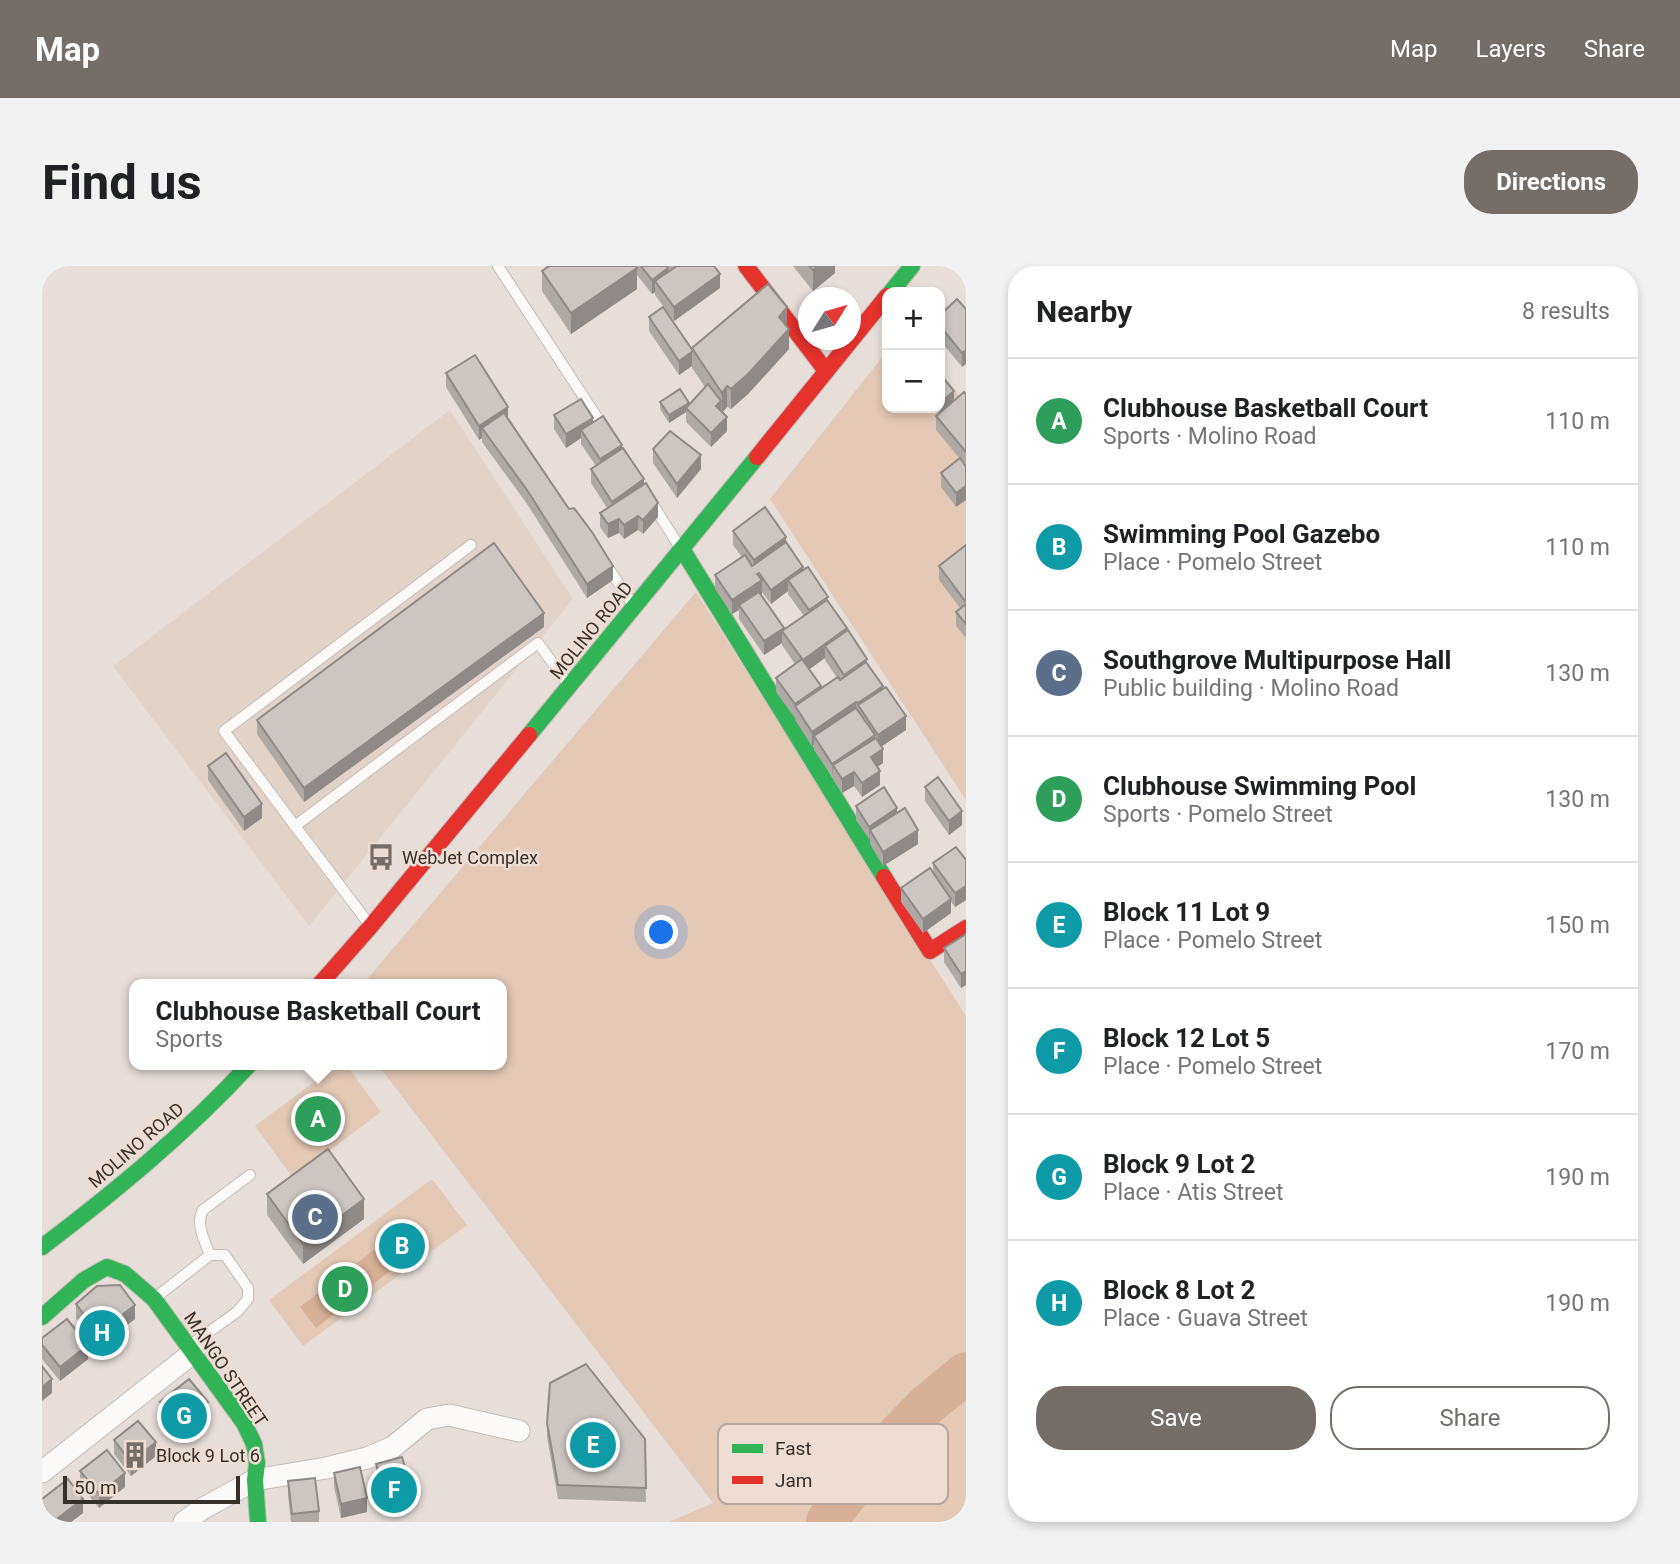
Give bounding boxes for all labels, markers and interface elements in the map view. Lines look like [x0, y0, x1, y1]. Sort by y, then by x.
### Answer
text: Map [35, 30, 100, 69]
text: Map [1390, 35, 1438, 63]
text: Layers [1476, 35, 1546, 63]
text: Share [1584, 35, 1645, 63]
button: Directions [1464, 150, 1638, 214]
text: Find us [42, 154, 202, 211]
north arrow [798, 287, 861, 350]
map controls [882, 287, 945, 413]
button: + [882, 287, 945, 350]
text: Nearby [1036, 294, 1132, 329]
text: 8 results [1522, 298, 1610, 325]
button: − [882, 350, 945, 413]
text: Clubhouse Basketball Court [1103, 393, 1428, 423]
text: A [1051, 408, 1067, 435]
text: 110 m [1545, 408, 1610, 435]
text: Sports · Molino Road [1103, 423, 1317, 450]
text: Swimming Pool Gazebo [1103, 519, 1380, 549]
text: B [1052, 534, 1066, 561]
text: 110 m [1545, 534, 1610, 561]
text: Place · Pomelo Street [1103, 549, 1322, 576]
street label: MOLINO ROAD [545, 577, 637, 683]
text: Southgrove Multipurpose Hall [1103, 645, 1451, 675]
text: C [1051, 660, 1067, 687]
text: 130 m [1545, 660, 1610, 687]
text: Public building · Molino Road [1103, 675, 1399, 702]
text: Clubhouse Swimming Pool [1103, 771, 1416, 801]
text: D [1052, 786, 1066, 813]
text: 130 m [1545, 786, 1610, 813]
text: Sports · Pomelo Street [1103, 801, 1333, 828]
bus stop icon: WebJet Complex [366, 842, 396, 872]
place label: WebJet Complex [402, 847, 538, 868]
text: Block 11 Lot 9 [1103, 897, 1270, 927]
text: E [1053, 912, 1065, 939]
text: 150 m [1545, 912, 1610, 939]
your location [644, 915, 678, 949]
text: Place · Pomelo Street [1103, 927, 1322, 954]
popup [129, 979, 507, 1070]
text: Clubhouse Basketball Court [155, 996, 481, 1026]
text: Block 12 Lot 5 [1103, 1023, 1270, 1053]
text: Sports [155, 1026, 223, 1053]
text: F [1053, 1038, 1065, 1065]
text: 170 m [1545, 1038, 1610, 1065]
text: Place · Pomelo Street [1103, 1053, 1322, 1080]
pin: A [295, 1093, 341, 1145]
street label: MOLINO ROAD [84, 1098, 188, 1192]
text: Block 9 Lot 2 [1103, 1149, 1255, 1179]
text: G [1051, 1164, 1067, 1191]
text: 190 m [1545, 1164, 1610, 1191]
text: Place · Atis Street [1103, 1179, 1283, 1206]
pin: C [292, 1191, 338, 1243]
pin: B [379, 1220, 425, 1272]
pin: D [322, 1263, 368, 1315]
text: Block 8 Lot 2 [1103, 1275, 1255, 1305]
text: H [1051, 1290, 1067, 1317]
text: 190 m [1545, 1290, 1610, 1317]
text: Place · Guava Street [1103, 1305, 1308, 1332]
pin: H [79, 1307, 125, 1359]
street label: MANGO STREET [180, 1308, 272, 1430]
button: Save [1036, 1386, 1316, 1450]
button: Share [1330, 1386, 1610, 1450]
pin: G [161, 1390, 207, 1442]
pin: E [570, 1419, 616, 1471]
legend [718, 1424, 948, 1504]
text: Fast [775, 1437, 812, 1460]
building icon: Block 9 Lot 6 [120, 1440, 150, 1470]
place label: Block 9 Lot 6 [156, 1445, 260, 1466]
pin: F [371, 1464, 417, 1516]
text: Jam [775, 1469, 812, 1492]
scale bar [63, 1473, 240, 1505]
text: 50 m [74, 1476, 117, 1499]

